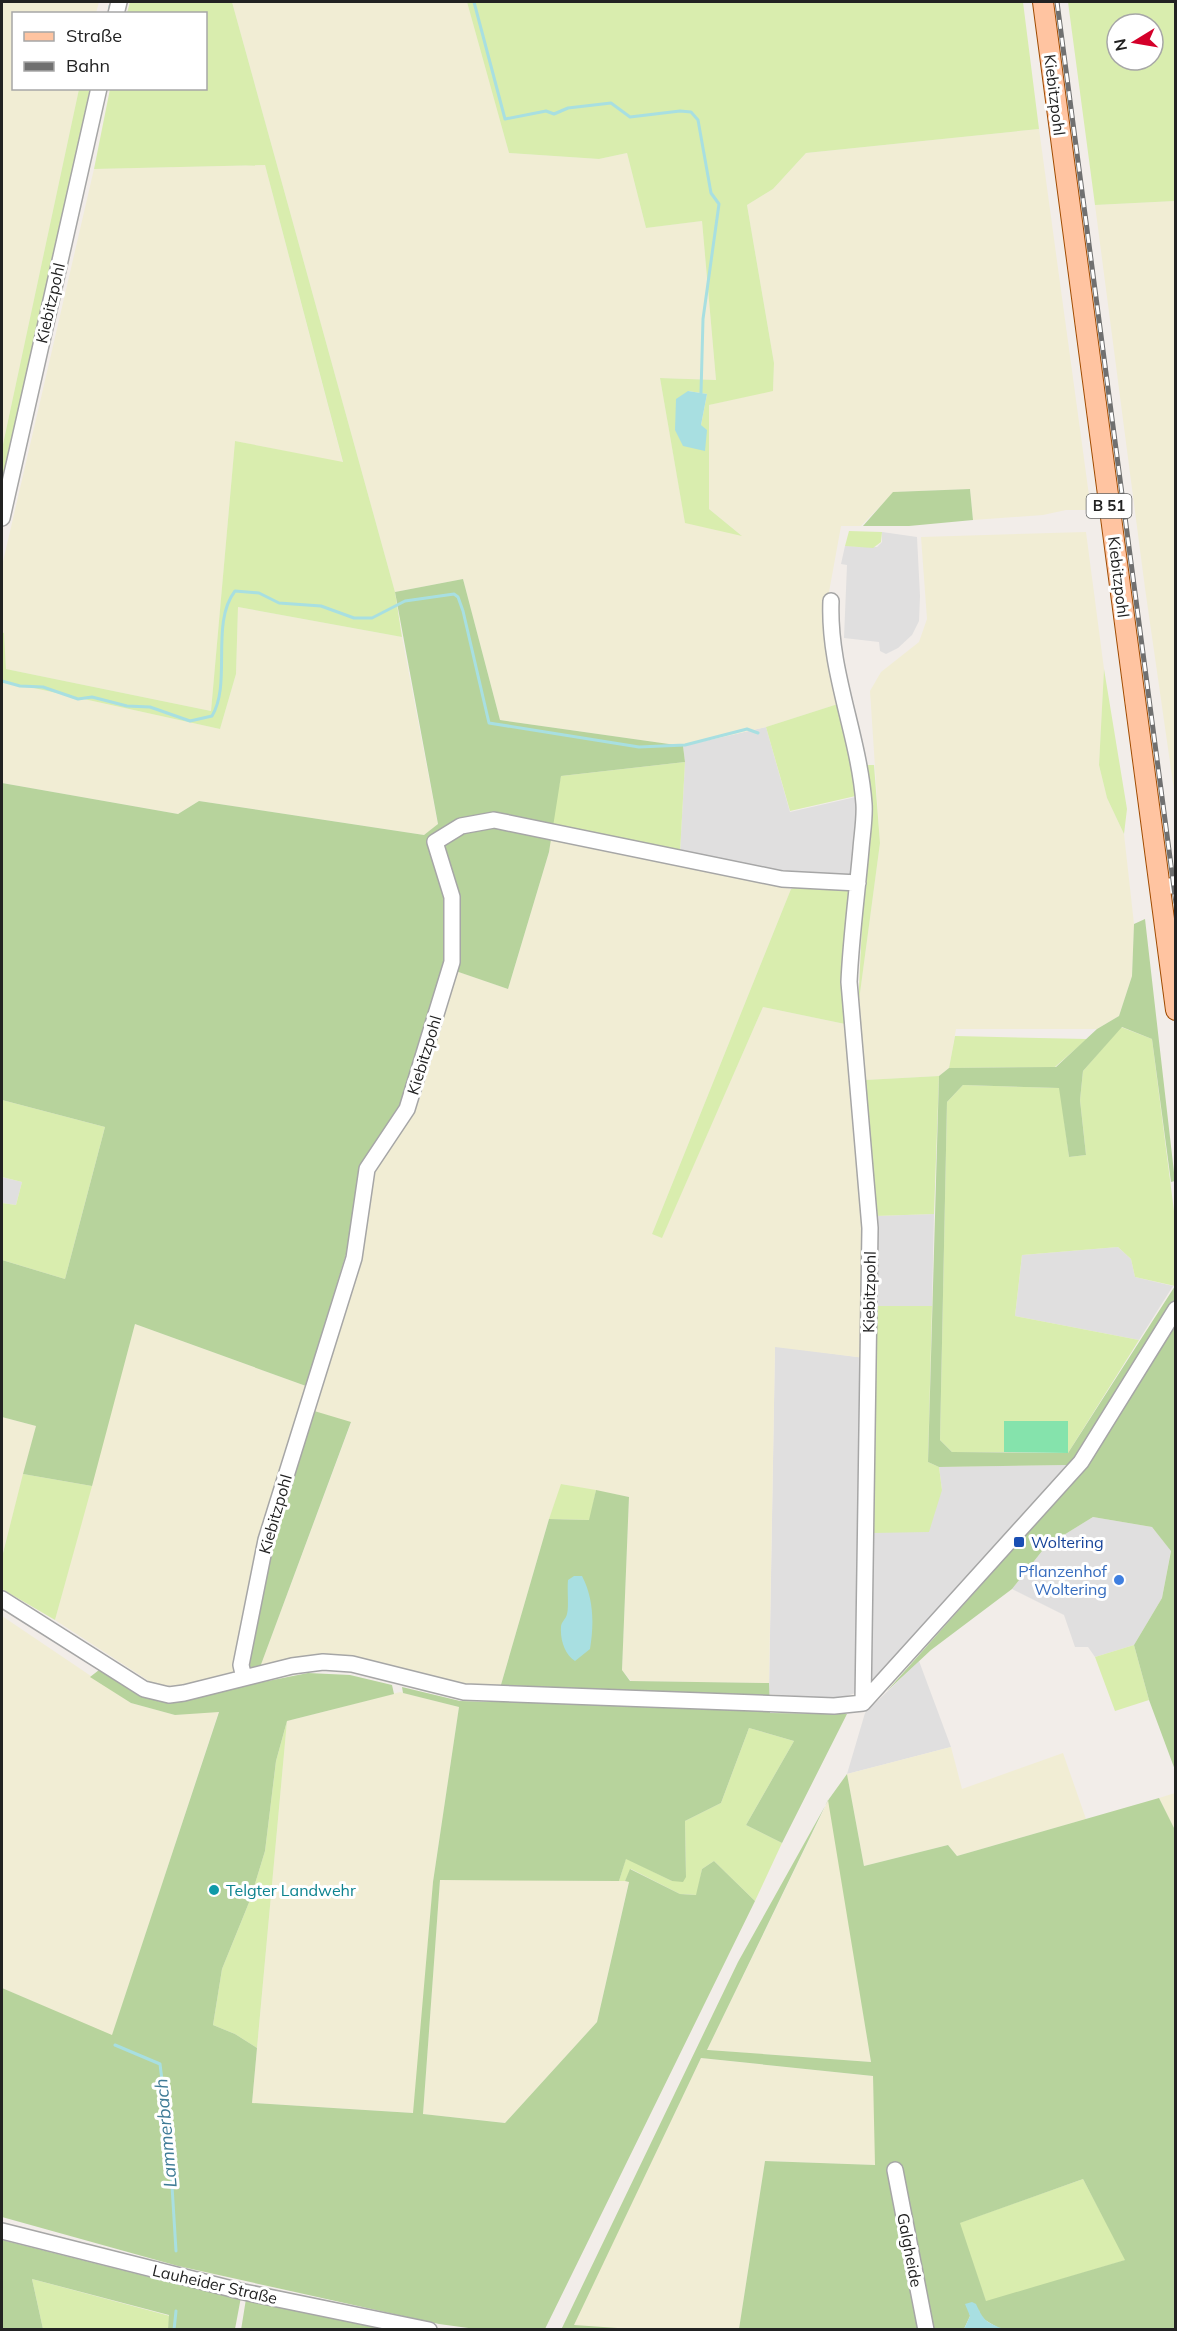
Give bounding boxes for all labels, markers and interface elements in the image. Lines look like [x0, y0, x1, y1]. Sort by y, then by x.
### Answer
legend [12, 12, 207, 90]
north arrow [1105, 12, 1165, 72]
text: Straße [66, 24, 122, 47]
text: N [1109, 37, 1131, 53]
street label: Kiebitzpohl [1040, 53, 1070, 137]
text: Bahn [66, 54, 110, 77]
street label: Kiebitzpohl [31, 261, 69, 345]
road number: B 51 [1086, 494, 1132, 518]
street label: Kiebitzpohl [1104, 535, 1134, 619]
street label: Kiebitzpohl [402, 1013, 446, 1097]
street label: Kiebitzpohl [858, 1251, 880, 1333]
street label: Kiebitzpohl [254, 1472, 296, 1556]
place label: Woltering [1031, 1532, 1104, 1552]
marker: Woltering [1012, 1535, 1026, 1549]
place label: Pflanzenhof Woltering [1018, 1561, 1108, 1599]
marker: Pflanzenhof Woltering [1112, 1573, 1126, 1587]
place label: Telgter Landwehr [226, 1880, 356, 1900]
marker: Telgter Landwehr [207, 1883, 221, 1897]
water label: Lammerbach [149, 2077, 182, 2189]
street label: Galgheide [893, 2211, 927, 2289]
street label: Lauheider Straße [151, 2260, 279, 2308]

